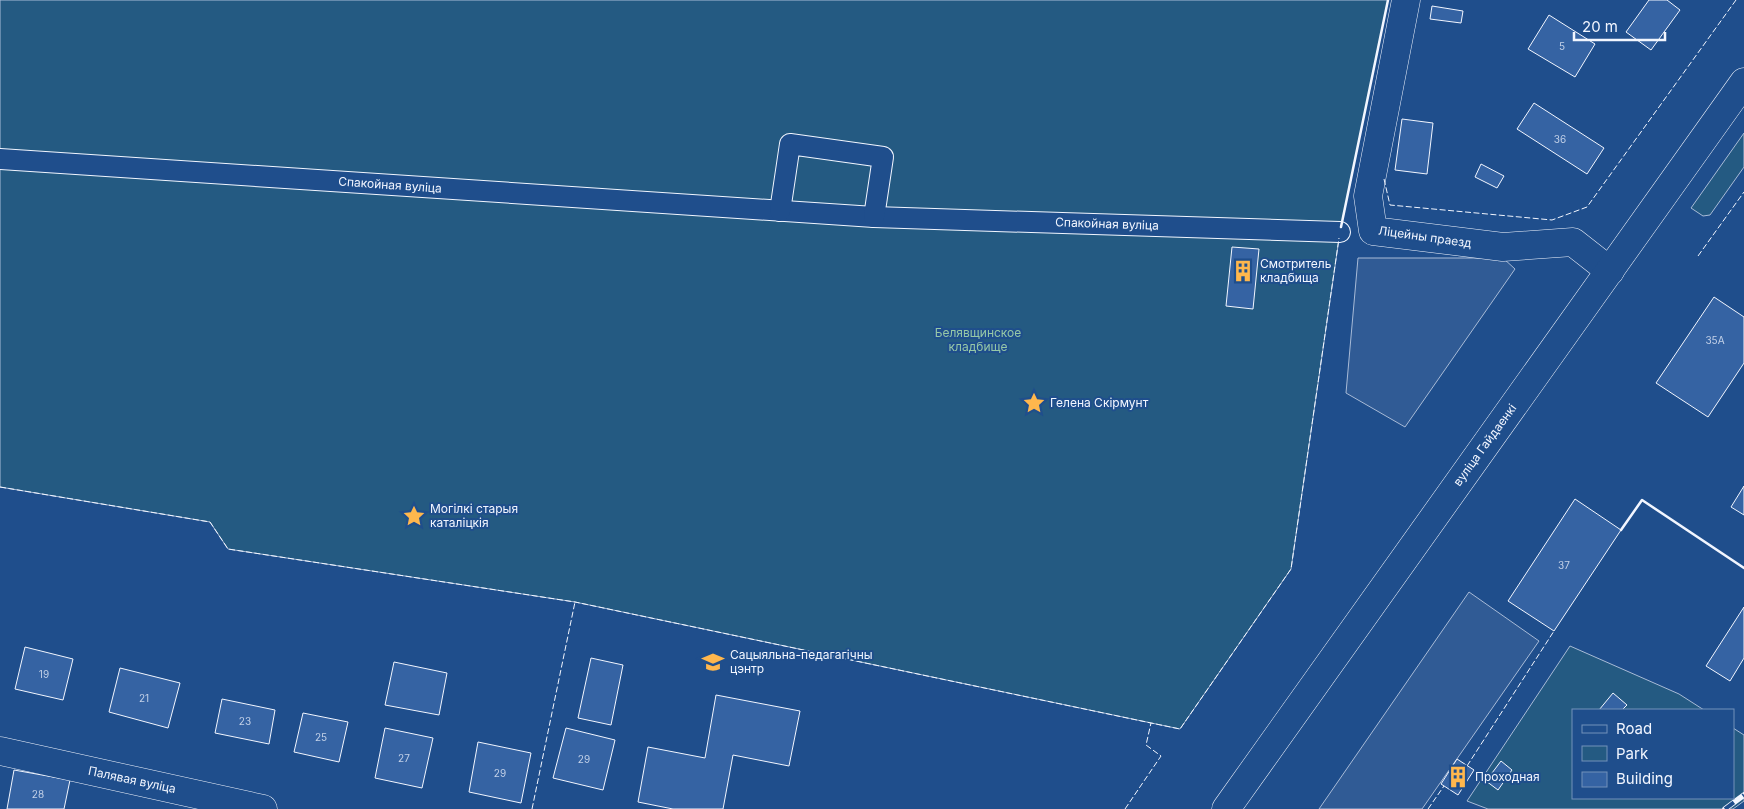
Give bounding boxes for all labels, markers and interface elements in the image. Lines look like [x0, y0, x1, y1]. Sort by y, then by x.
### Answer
scale bar [1574, 10, 1665, 42]
text: 20 m [1582, 17, 1618, 36]
house number: 5 [1559, 40, 1565, 52]
house number: 36 [1554, 133, 1566, 145]
street label: Спакойная вуліца [338, 173, 442, 196]
street label: Спакойная вуліца [1055, 214, 1159, 233]
street label: Ліцейны праезд [1377, 223, 1473, 251]
place label: Смотритель кладбища [1260, 256, 1332, 285]
building icon: Смотритель кладбища [1230, 258, 1256, 284]
park label: Белявщинское кладбище [935, 325, 1021, 354]
house number: 35А [1705, 334, 1725, 346]
place icon: Гелена Скірмунт [1021, 390, 1047, 416]
place label: Гелена Скірмунт [1050, 395, 1149, 410]
street label: вуліца Гайдаенкі [1450, 401, 1519, 489]
place label: Могілкі старыя каталіцкія [430, 501, 518, 530]
place icon: Могілкі старыя каталіцкія [401, 503, 427, 529]
house number: 37 [1558, 559, 1570, 571]
place label: Сацыяльна-педагагічны цэнтр [730, 647, 873, 676]
school or university icon: Сацыяльна-педагагічны цэнтр [700, 649, 726, 675]
house number: 19 [39, 668, 49, 680]
house number: 21 [139, 692, 149, 704]
legend [1572, 709, 1734, 799]
house number: 23 [239, 715, 251, 727]
text: Road [1616, 719, 1652, 738]
house number: 25 [315, 731, 327, 743]
text: Park [1616, 744, 1649, 763]
house number: 27 [398, 752, 410, 764]
house number: 29 [578, 753, 590, 765]
street label: Палявая вуліца [87, 763, 177, 796]
building icon: Проходная [1445, 764, 1471, 790]
house number: 29 [494, 767, 506, 779]
place label: Проходная [1475, 769, 1540, 784]
text: Building [1616, 769, 1673, 788]
house number: 28 [32, 788, 44, 800]

